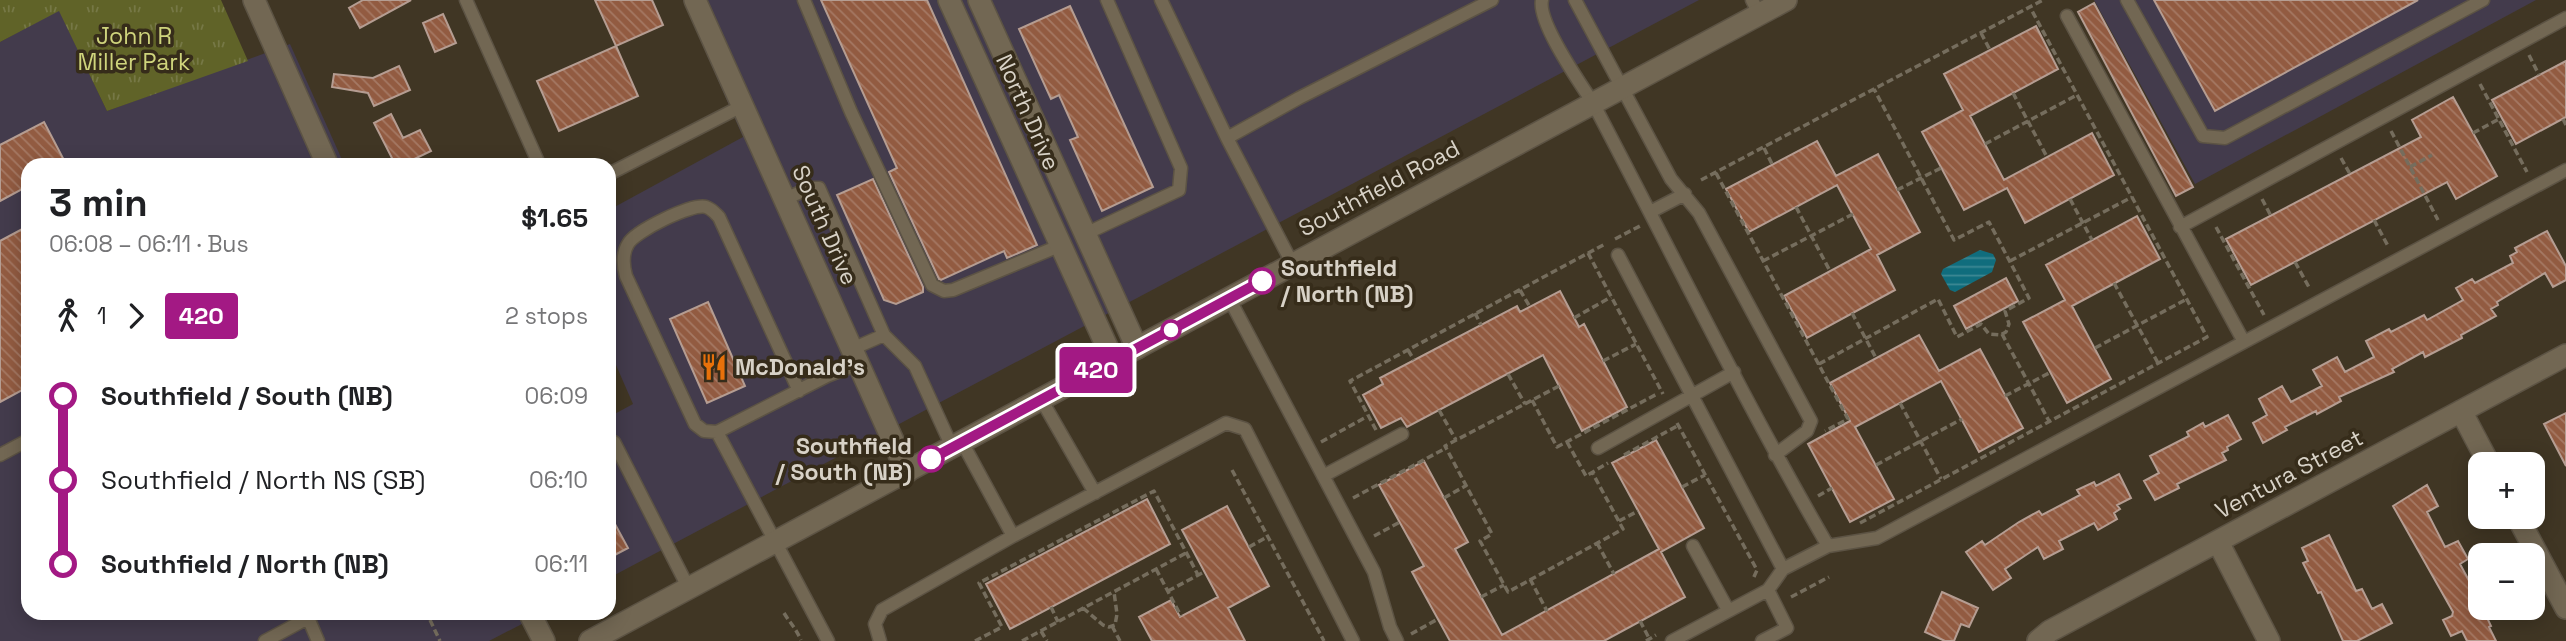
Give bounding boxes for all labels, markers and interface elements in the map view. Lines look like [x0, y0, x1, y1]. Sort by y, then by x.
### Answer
park label: John R Miller Park [78, 21, 190, 77]
street label: North Drive [989, 49, 1067, 175]
street label: Southfield Road [1293, 133, 1465, 243]
street label: South Drive [785, 160, 865, 290]
text: 3 min [49, 179, 148, 227]
text: $1.65 [521, 201, 588, 235]
text: 06:08 – 06:11 · Bus [49, 229, 249, 259]
place label: Southfield / North (NB) [1280, 253, 1414, 309]
marker: Southfield / North (NB) [1249, 268, 1275, 294]
icon: walk [49, 297, 87, 335]
icon: forward [117, 297, 155, 335]
text: 420 [179, 300, 224, 331]
text: 1 [97, 301, 107, 331]
text: 2 stops [505, 301, 588, 331]
unlabelled marker [1161, 320, 1181, 340]
line badge: 420 [1056, 347, 1136, 393]
restaurant icon: McDonald's [699, 352, 729, 382]
place label: McDonald's [735, 352, 865, 382]
text: 420 [1073, 354, 1119, 385]
text: Southfield / South (NB) [101, 379, 393, 413]
text: 06:09 [525, 381, 588, 411]
street label: Ventura Street [2210, 422, 2368, 526]
place label: Southfield / South (NB) [775, 431, 912, 487]
marker: Southfield / South (NB) [918, 446, 944, 472]
map controls [2468, 452, 2545, 620]
button: + [2468, 452, 2545, 529]
text: Southfield / North NS (SB) [101, 463, 425, 497]
text: 06:10 [529, 465, 588, 495]
button: − [2468, 543, 2545, 620]
text: Southfield / North (NB) [101, 547, 389, 581]
text: 06:11 [534, 549, 588, 579]

